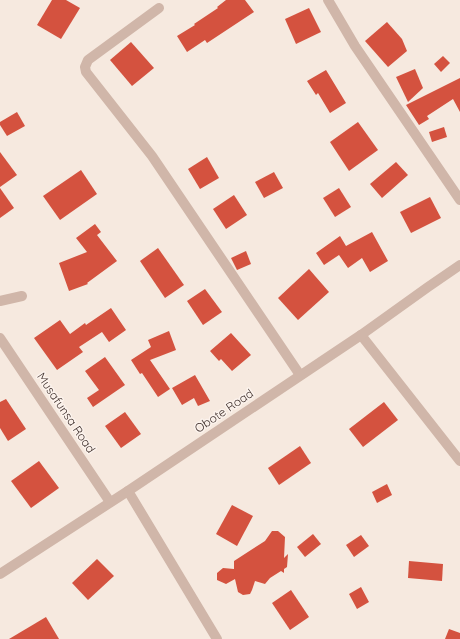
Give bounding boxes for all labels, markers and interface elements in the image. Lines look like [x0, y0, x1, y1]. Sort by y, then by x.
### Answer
street label: Musafunsa Road [34, 370, 99, 456]
street label: Obote Road [192, 385, 256, 436]

